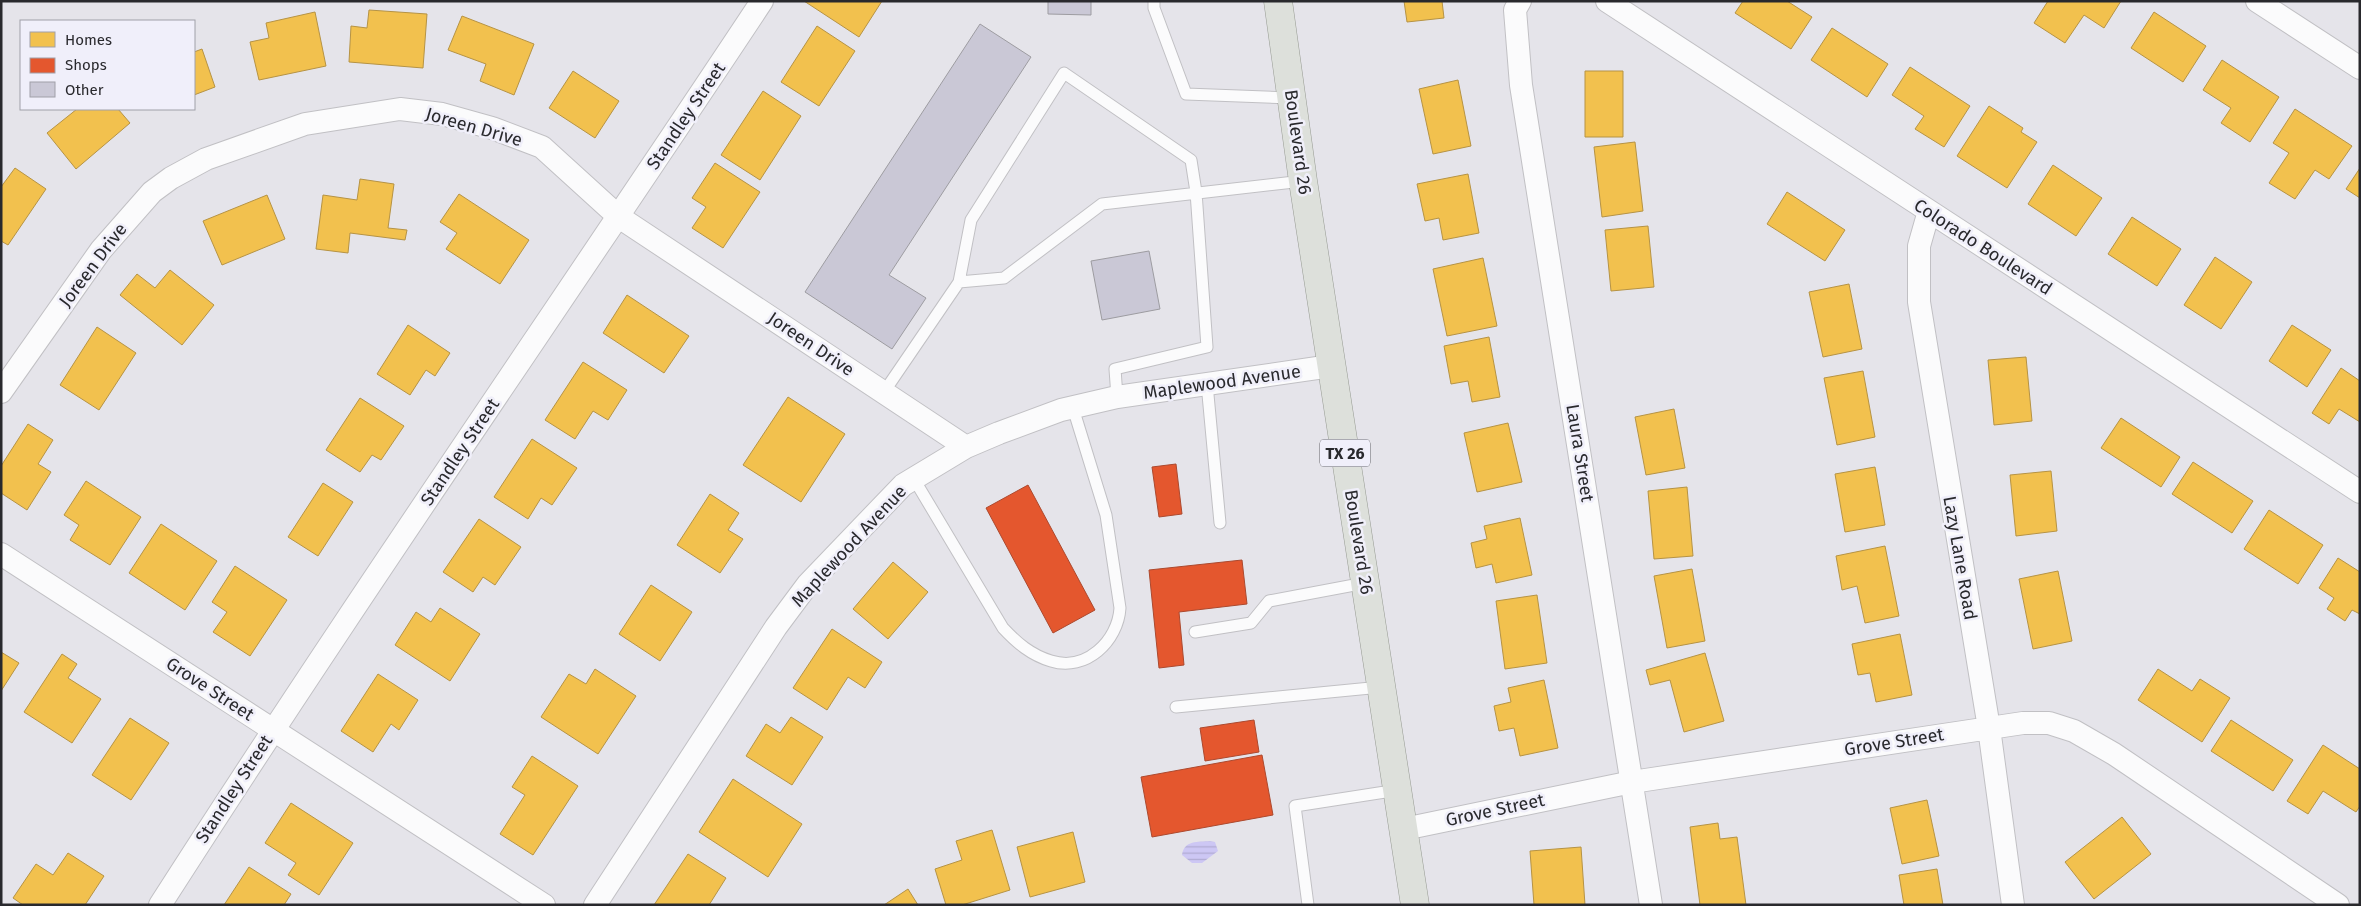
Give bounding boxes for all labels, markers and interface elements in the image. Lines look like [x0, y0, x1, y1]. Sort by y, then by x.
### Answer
legend [20, 20, 195, 110]
text: Homes [65, 31, 112, 49]
text: Shops [65, 56, 107, 74]
street label: Standley Street [642, 58, 730, 174]
text: Other [65, 81, 104, 99]
street label: Boulevard 26 [1280, 88, 1316, 196]
street label: Joreen Drive [423, 103, 525, 151]
street label: Colorado Boulevard [1910, 194, 2056, 300]
street label: Joreen Drive [54, 219, 132, 311]
street label: Joreen Drive [764, 307, 858, 381]
street label: Maplewood Avenue [1142, 360, 1302, 404]
street label: Standley Street [416, 394, 504, 510]
street label: Laura Street [1561, 403, 1599, 504]
road number: TX 26 [1320, 439, 1370, 466]
street label: Maplewood Avenue [787, 480, 911, 612]
street label: Boulevard 26 [1340, 488, 1378, 596]
street label: Lazy Lane Road [1938, 494, 1982, 622]
street label: Grove Street [162, 652, 259, 726]
street label: Grove Street [1843, 723, 1946, 761]
street label: Standley Street [191, 730, 277, 847]
street label: Grove Street [1444, 789, 1547, 831]

